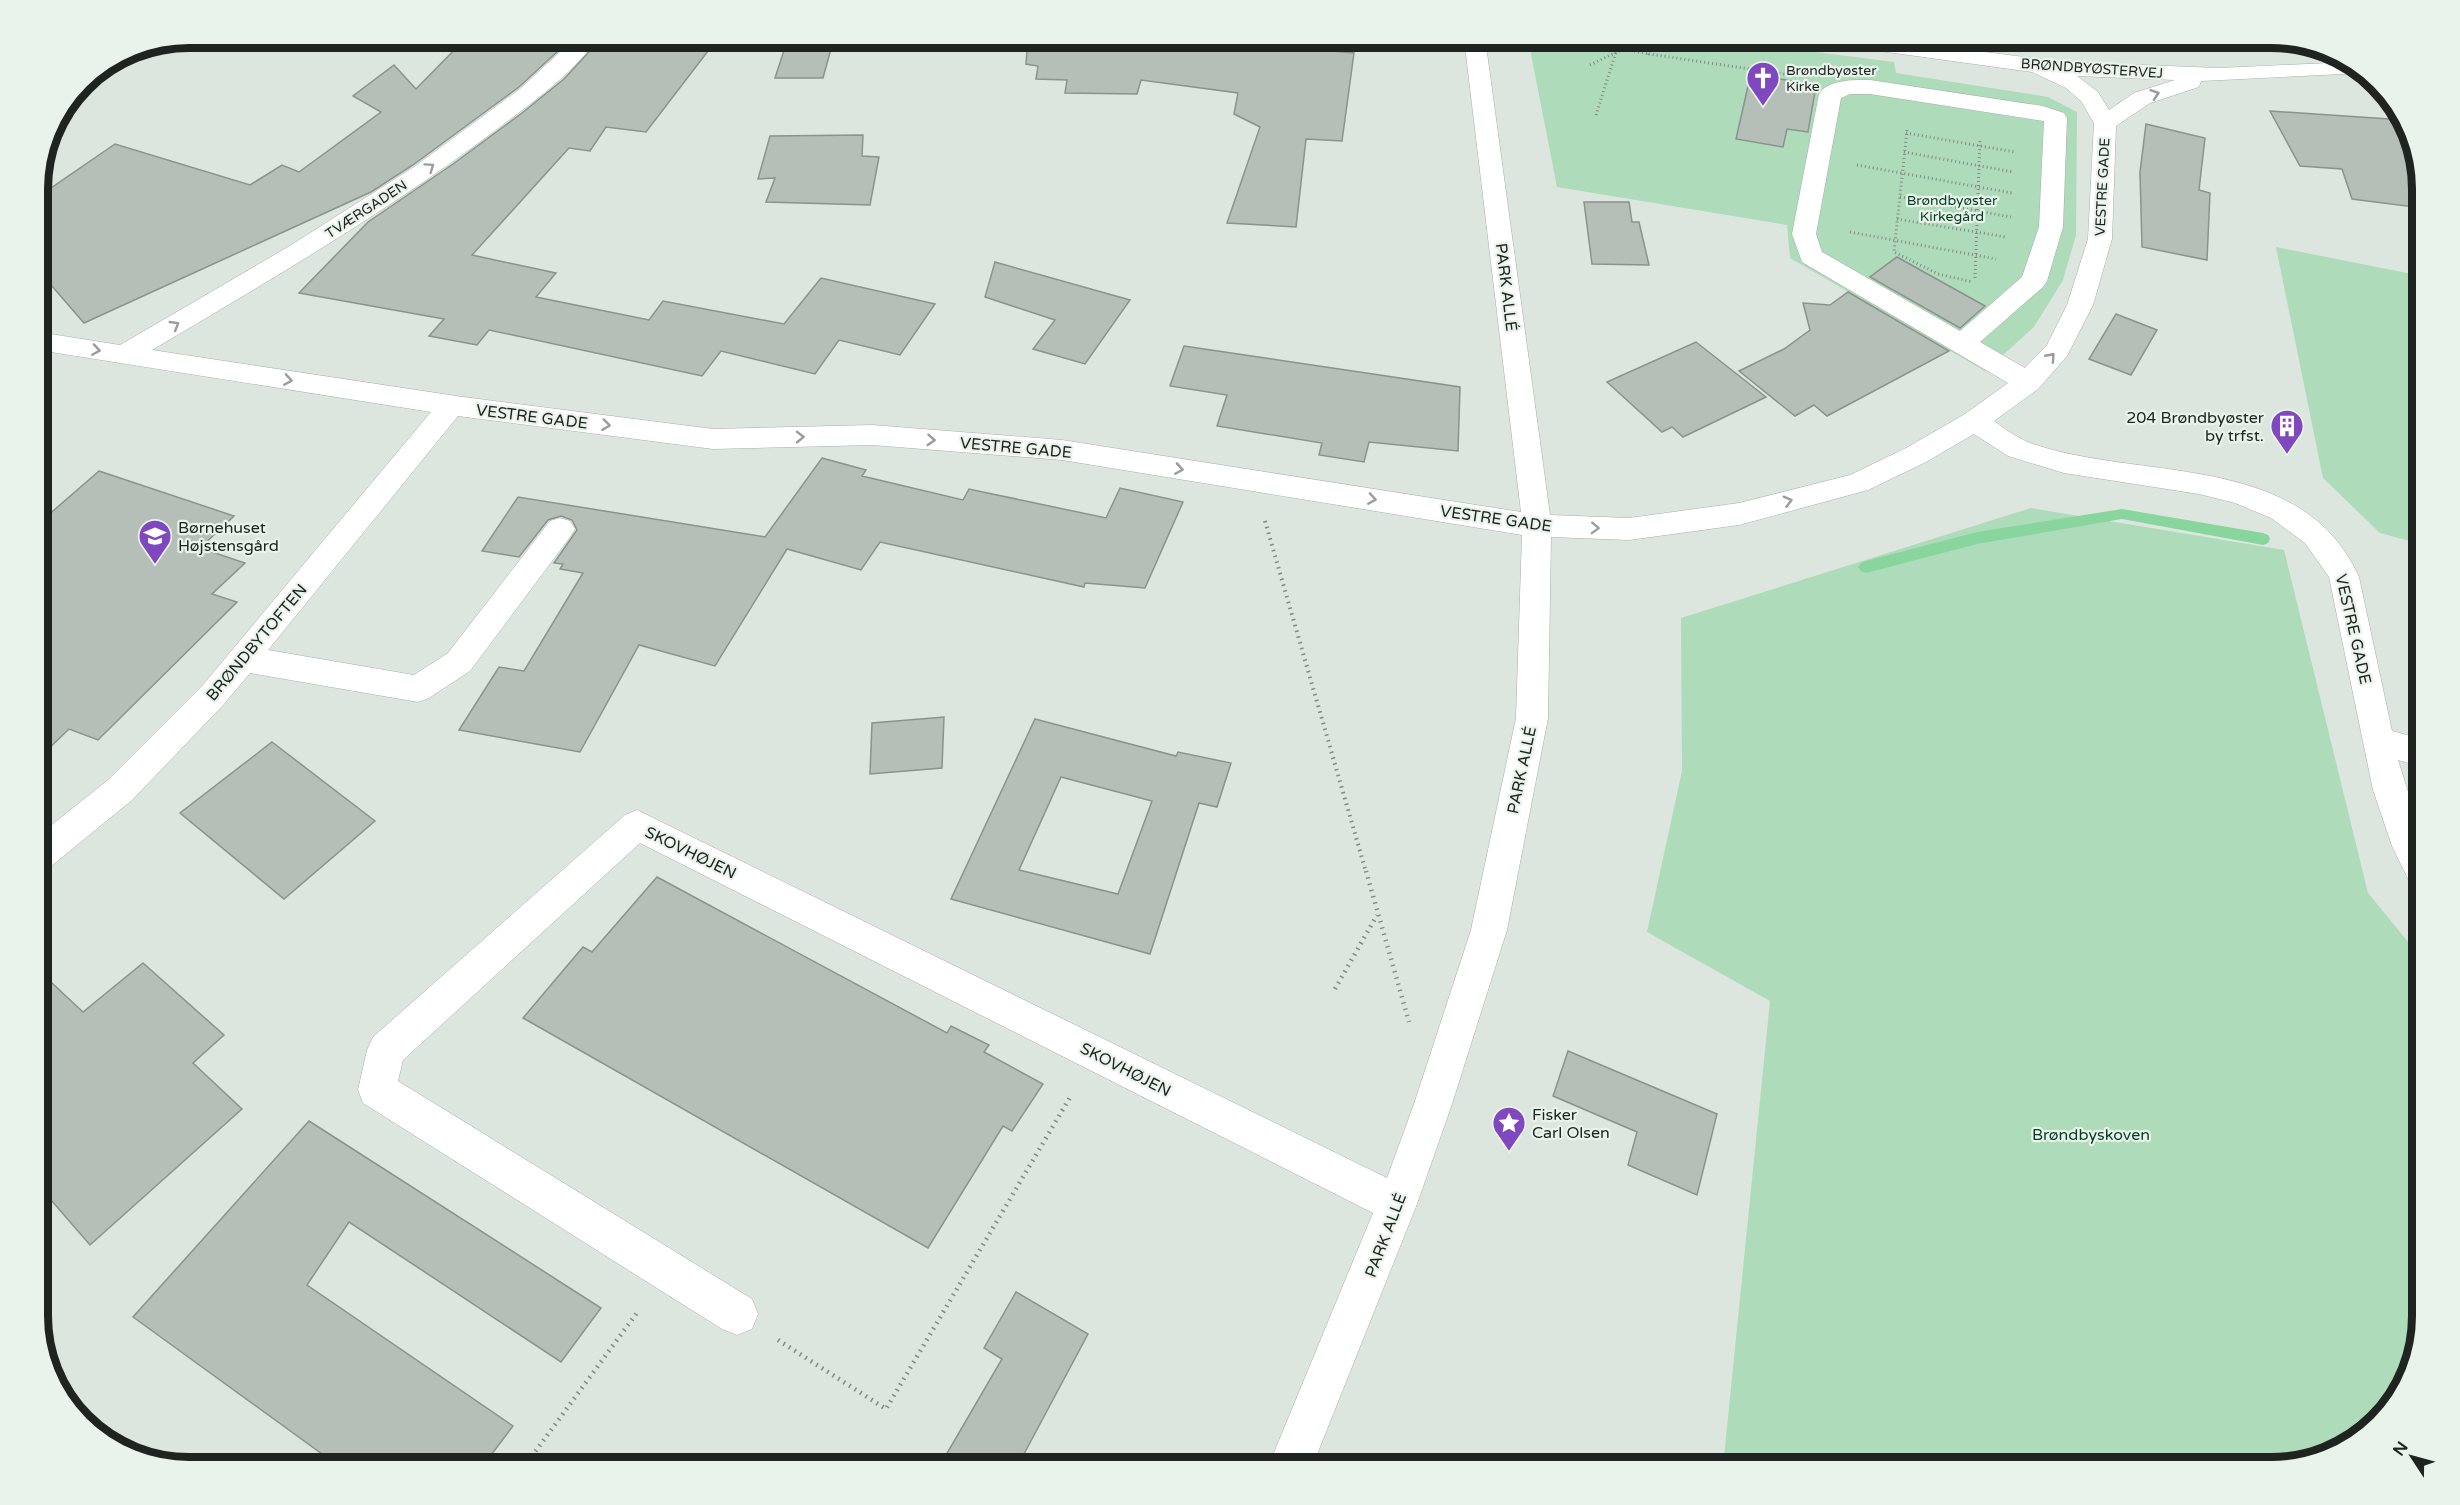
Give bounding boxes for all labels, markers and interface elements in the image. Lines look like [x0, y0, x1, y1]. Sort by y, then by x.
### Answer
street label: BRØNDBYØSTERVEJ [2020, 55, 2164, 82]
church icon: Brøndbyøster Kirke [1745, 60, 1781, 107]
place label: Brøndbyøster Kirke [1786, 62, 1877, 95]
one-way arrow [2149, 88, 2160, 101]
street label: VESTRE GADE [2091, 137, 2114, 237]
one-way arrow [424, 163, 435, 174]
street label: TVÆRGADEN [322, 177, 410, 242]
park label: Brøndbyøster Kirkegård [1907, 192, 1998, 225]
street label: PARK ALLÉ [1491, 242, 1521, 332]
one-way arrow [169, 320, 179, 332]
one-way arrow [91, 343, 100, 355]
one-way arrow [2044, 353, 2055, 363]
one-way arrow [284, 373, 293, 385]
street label: VESTRE GADE [475, 400, 589, 434]
place label: 204 Brøndbyøster by trfst. [2126, 408, 2265, 446]
building icon: 204 Brøndbyøster by trfst. [2269, 408, 2305, 455]
one-way arrow [601, 418, 611, 431]
one-way arrow [796, 431, 805, 443]
one-way arrow [926, 433, 935, 446]
street label: VESTRE GADE [959, 433, 1073, 463]
one-way arrow [1174, 462, 1184, 474]
one-way arrow [1366, 492, 1376, 505]
one-way arrow [1783, 496, 1793, 509]
street label: VESTRE GADE [1439, 501, 1553, 537]
school or university icon: Børnehuset Højstensgård [137, 518, 173, 565]
place label: Børnehuset Højstensgård [178, 518, 279, 556]
one-way arrow [1591, 521, 1600, 534]
street label: VESTRE GADE [2331, 572, 2375, 686]
street label: BRØNDBYTOFTEN [202, 580, 312, 705]
street label: PARK ALLÉ [1503, 725, 1541, 816]
street label: SKOVHØJEN [642, 822, 740, 884]
street label: SKOVHØJEN [1077, 1038, 1174, 1101]
place icon: Fisker Carl Olsen [1491, 1105, 1527, 1152]
place label: Fisker Carl Olsen [1532, 1105, 1610, 1143]
park label: Brøndbyskoven [2032, 1125, 2150, 1145]
street label: PARK ALLÉ [1361, 1190, 1411, 1280]
north arrow [2382, 1427, 2442, 1487]
text: N [2389, 1438, 2413, 1460]

